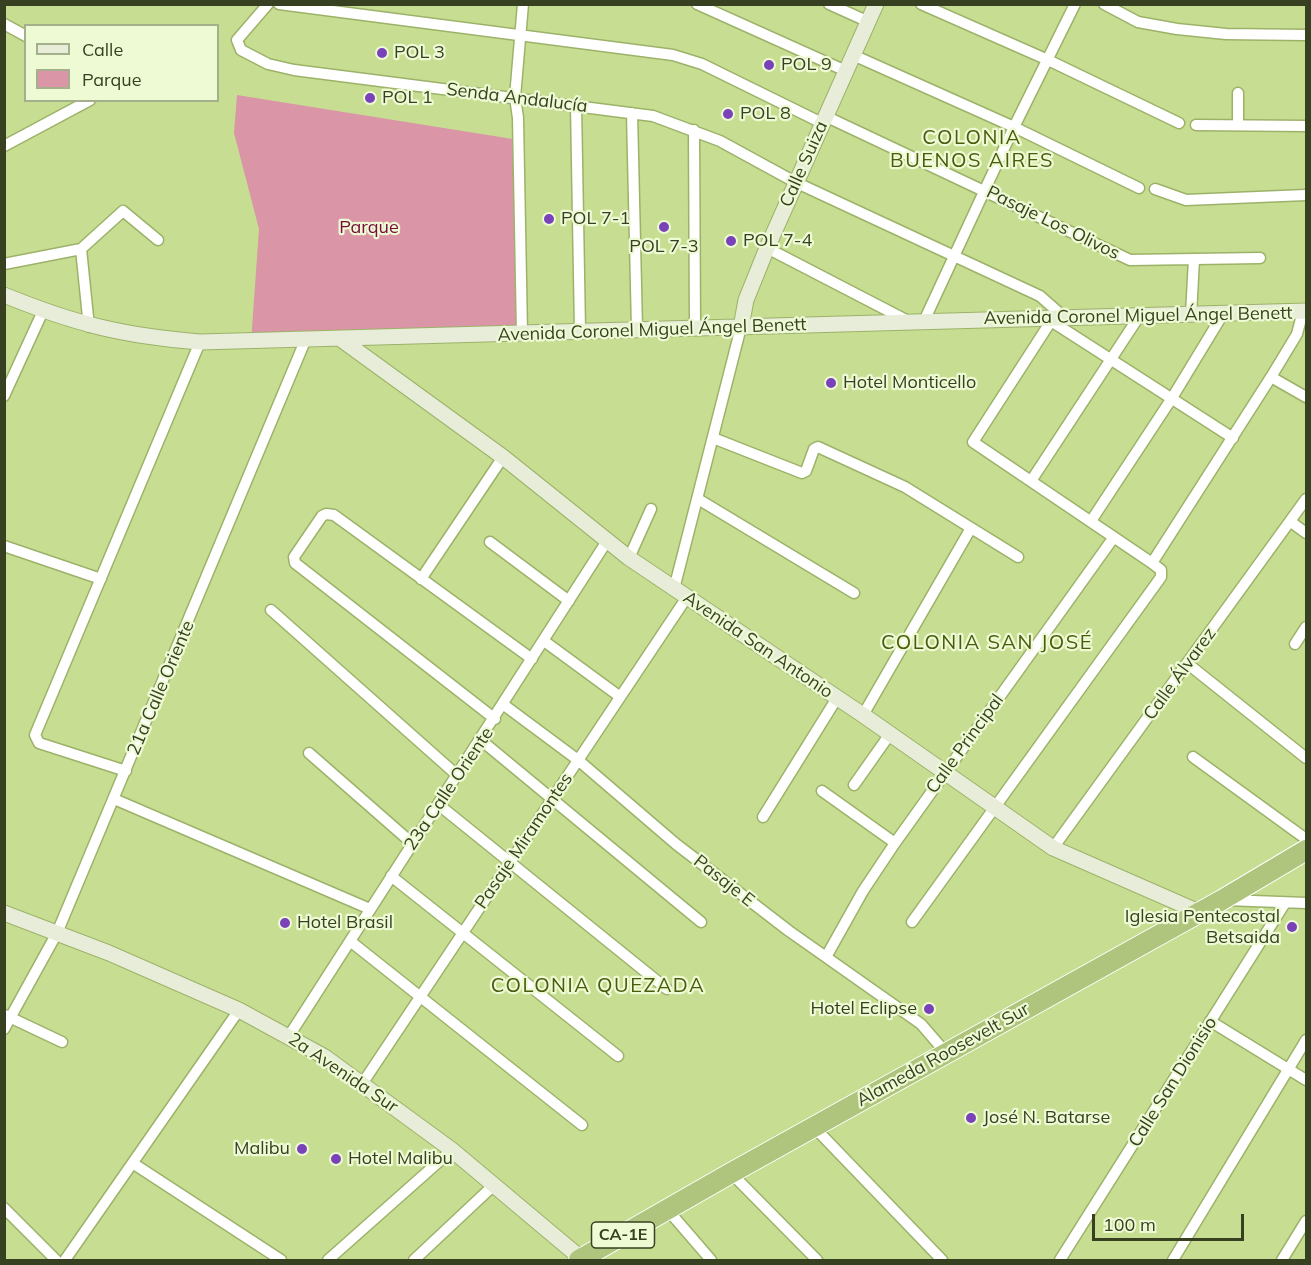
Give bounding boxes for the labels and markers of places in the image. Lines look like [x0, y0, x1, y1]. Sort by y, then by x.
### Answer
place label: POL 3 [394, 42, 445, 64]
marker: POL 3 [375, 46, 389, 60]
place label: POL 9 [781, 54, 832, 76]
marker: POL 9 [762, 58, 776, 72]
place label: POL 1 [382, 87, 433, 109]
marker: POL 1 [363, 91, 377, 105]
place label: POL 8 [740, 103, 791, 125]
marker: POL 8 [721, 107, 735, 121]
place label: POL 7-1 [561, 208, 630, 230]
marker: POL 7-1 [542, 212, 556, 226]
marker: POL 7-3 [657, 220, 671, 234]
place label: POL 7-4 [743, 230, 812, 252]
marker: POL 7-4 [724, 234, 738, 248]
place label: POL 7-3 [629, 236, 699, 258]
place label: Hotel Monticello [843, 372, 976, 394]
marker: Hotel Monticello [824, 376, 838, 390]
place label: Iglesia Pentecostal Betsaida [1125, 906, 1280, 948]
place label: Hotel Brasil [297, 912, 393, 934]
marker: Hotel Brasil [278, 916, 292, 930]
marker: Iglesia Pentecostal Betsaida [1285, 920, 1299, 934]
place label: Hotel Eclipse [811, 998, 917, 1020]
marker: Hotel Eclipse [922, 1002, 936, 1016]
place label: José N. Batarse [983, 1107, 1110, 1129]
marker: José N. Batarse [964, 1111, 978, 1125]
place label: Malibu [234, 1138, 290, 1160]
marker: Malibu [295, 1142, 309, 1156]
place label: Hotel Malibu [348, 1148, 453, 1170]
marker: Hotel Malibu [329, 1152, 343, 1166]

